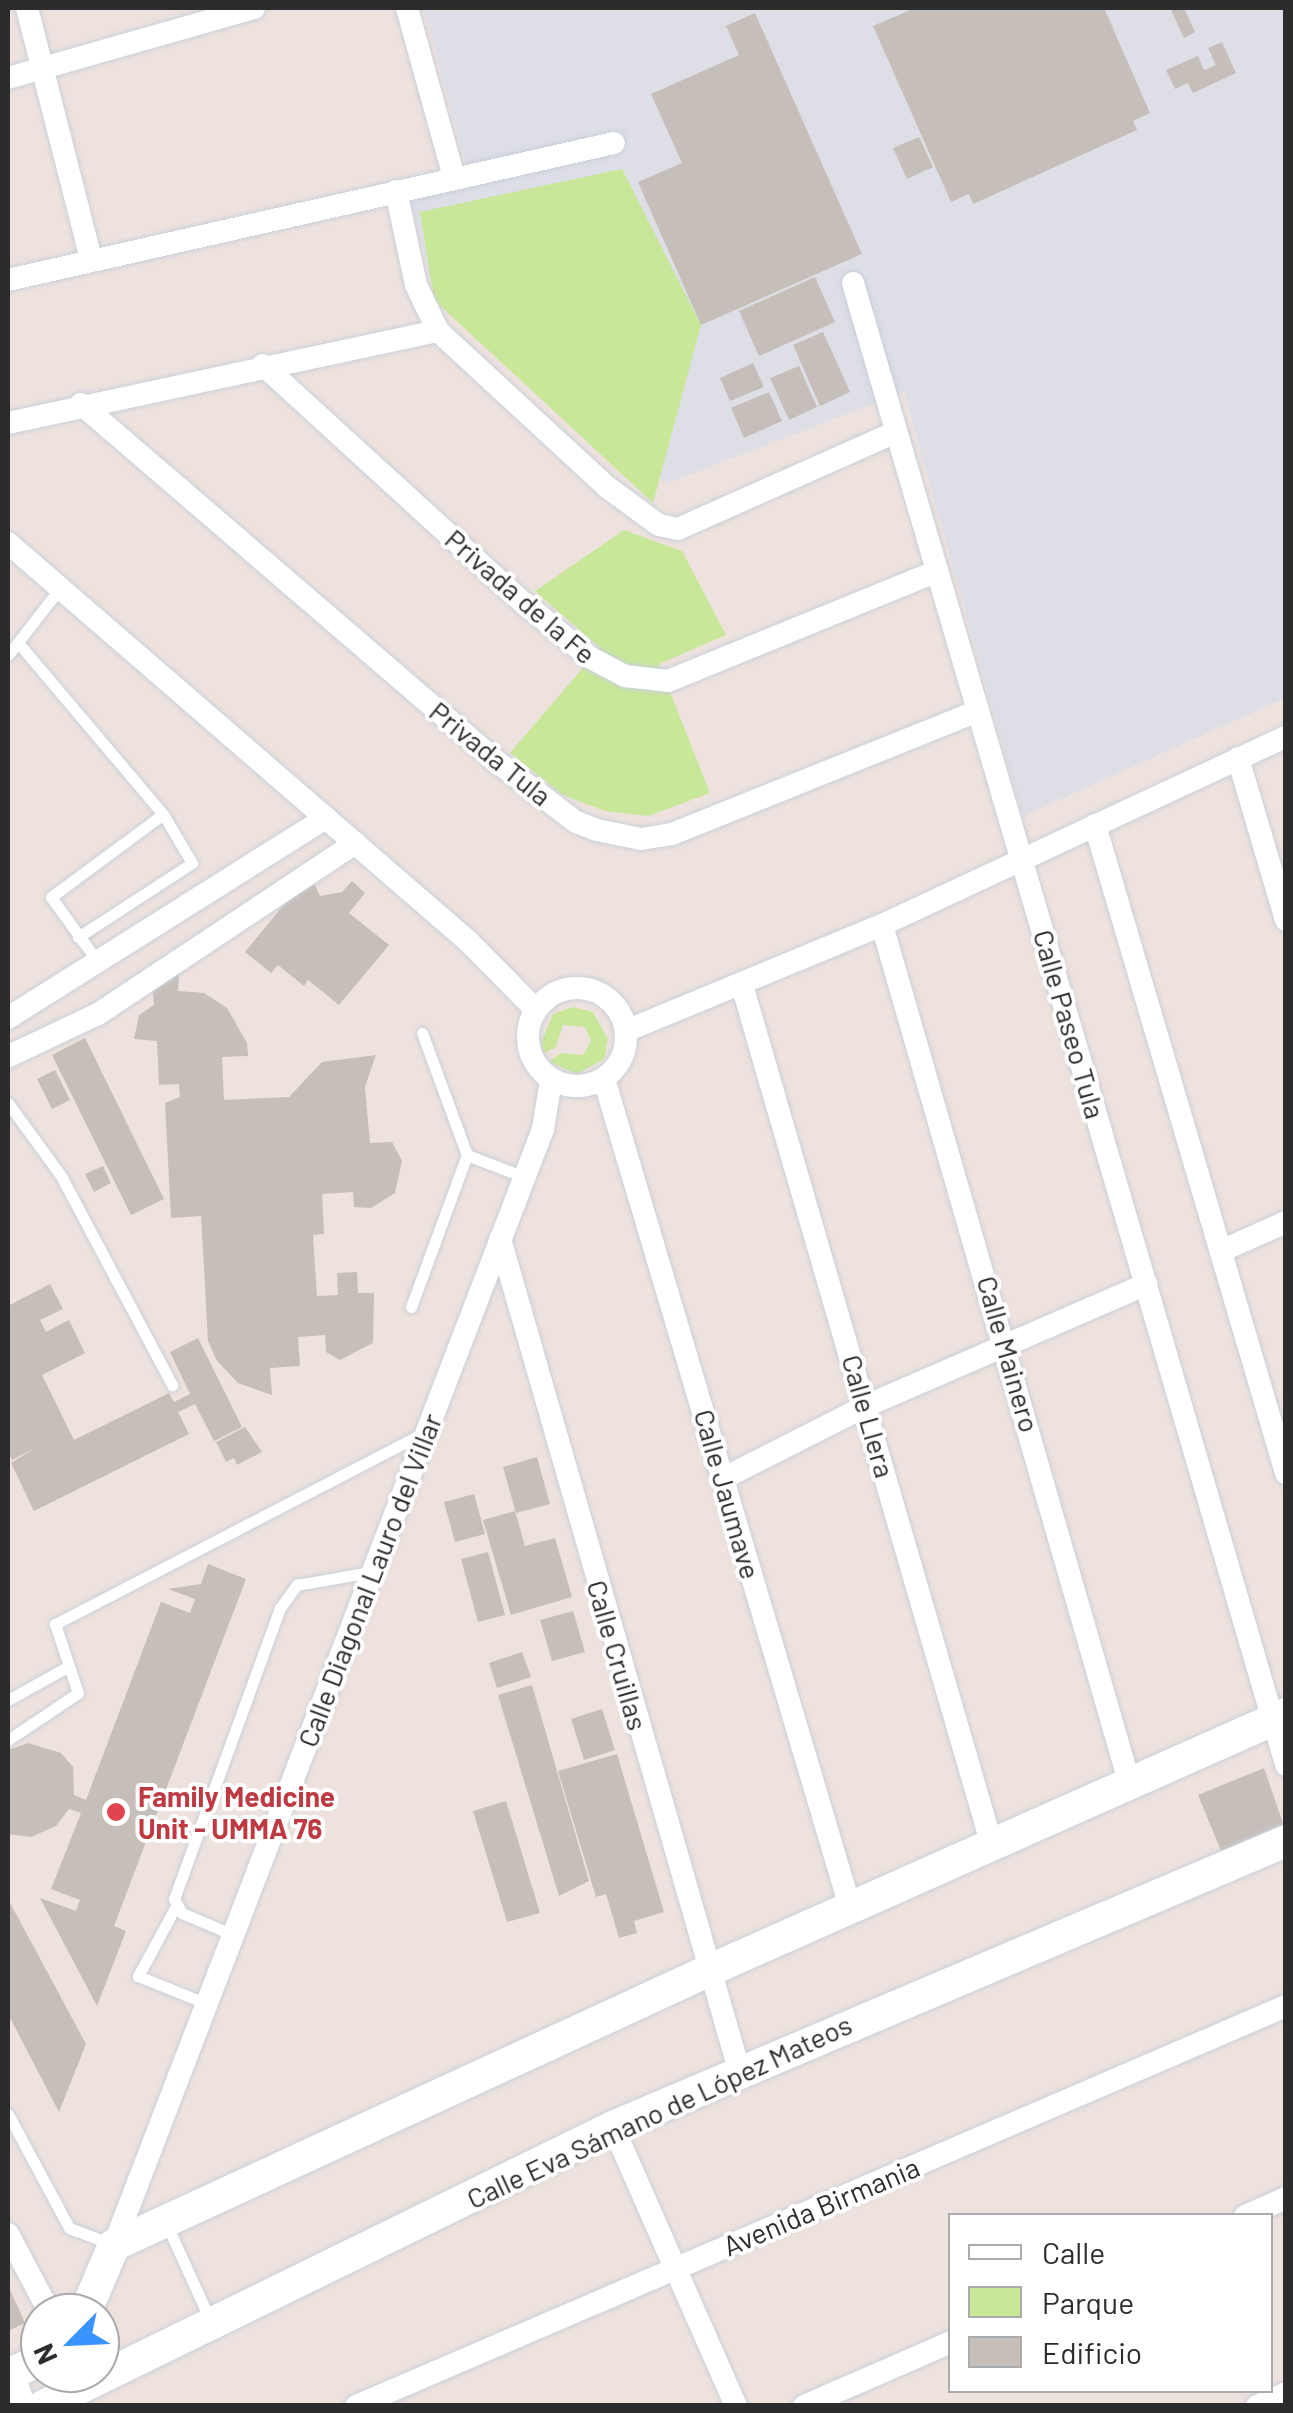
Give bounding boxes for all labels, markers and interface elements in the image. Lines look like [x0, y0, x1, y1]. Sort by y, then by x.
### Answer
street label: Privada de la Fe [439, 522, 603, 670]
street label: Privada Tula [423, 694, 559, 812]
street label: Calle Paseo Tula [1027, 926, 1113, 1122]
street label: Calle Mainero [971, 1272, 1047, 1436]
street label: Calle Llera [835, 1351, 903, 1481]
street label: Calle Jaumave [688, 1405, 768, 1583]
street label: Calle Diagonal Lauro del Villar [290, 1409, 448, 1751]
street label: Calle Cruillas [581, 1576, 655, 1734]
place label: Family Medicine Unit - UMMA 76 [138, 1779, 335, 1845]
marker: Family Medicine Unit - UMMA 76 [103, 1799, 129, 1825]
street label: Calle Eva Sámano de López Mateos [461, 2007, 857, 2215]
street label: Avenida Birmania [718, 2149, 924, 2263]
legend [948, 2213, 1273, 2393]
text: Calle [1042, 2234, 1105, 2270]
text: Parque [1042, 2284, 1134, 2320]
north arrow [20, 2293, 120, 2393]
text: Edificio [1042, 2334, 1142, 2370]
text: N [25, 2339, 64, 2370]

